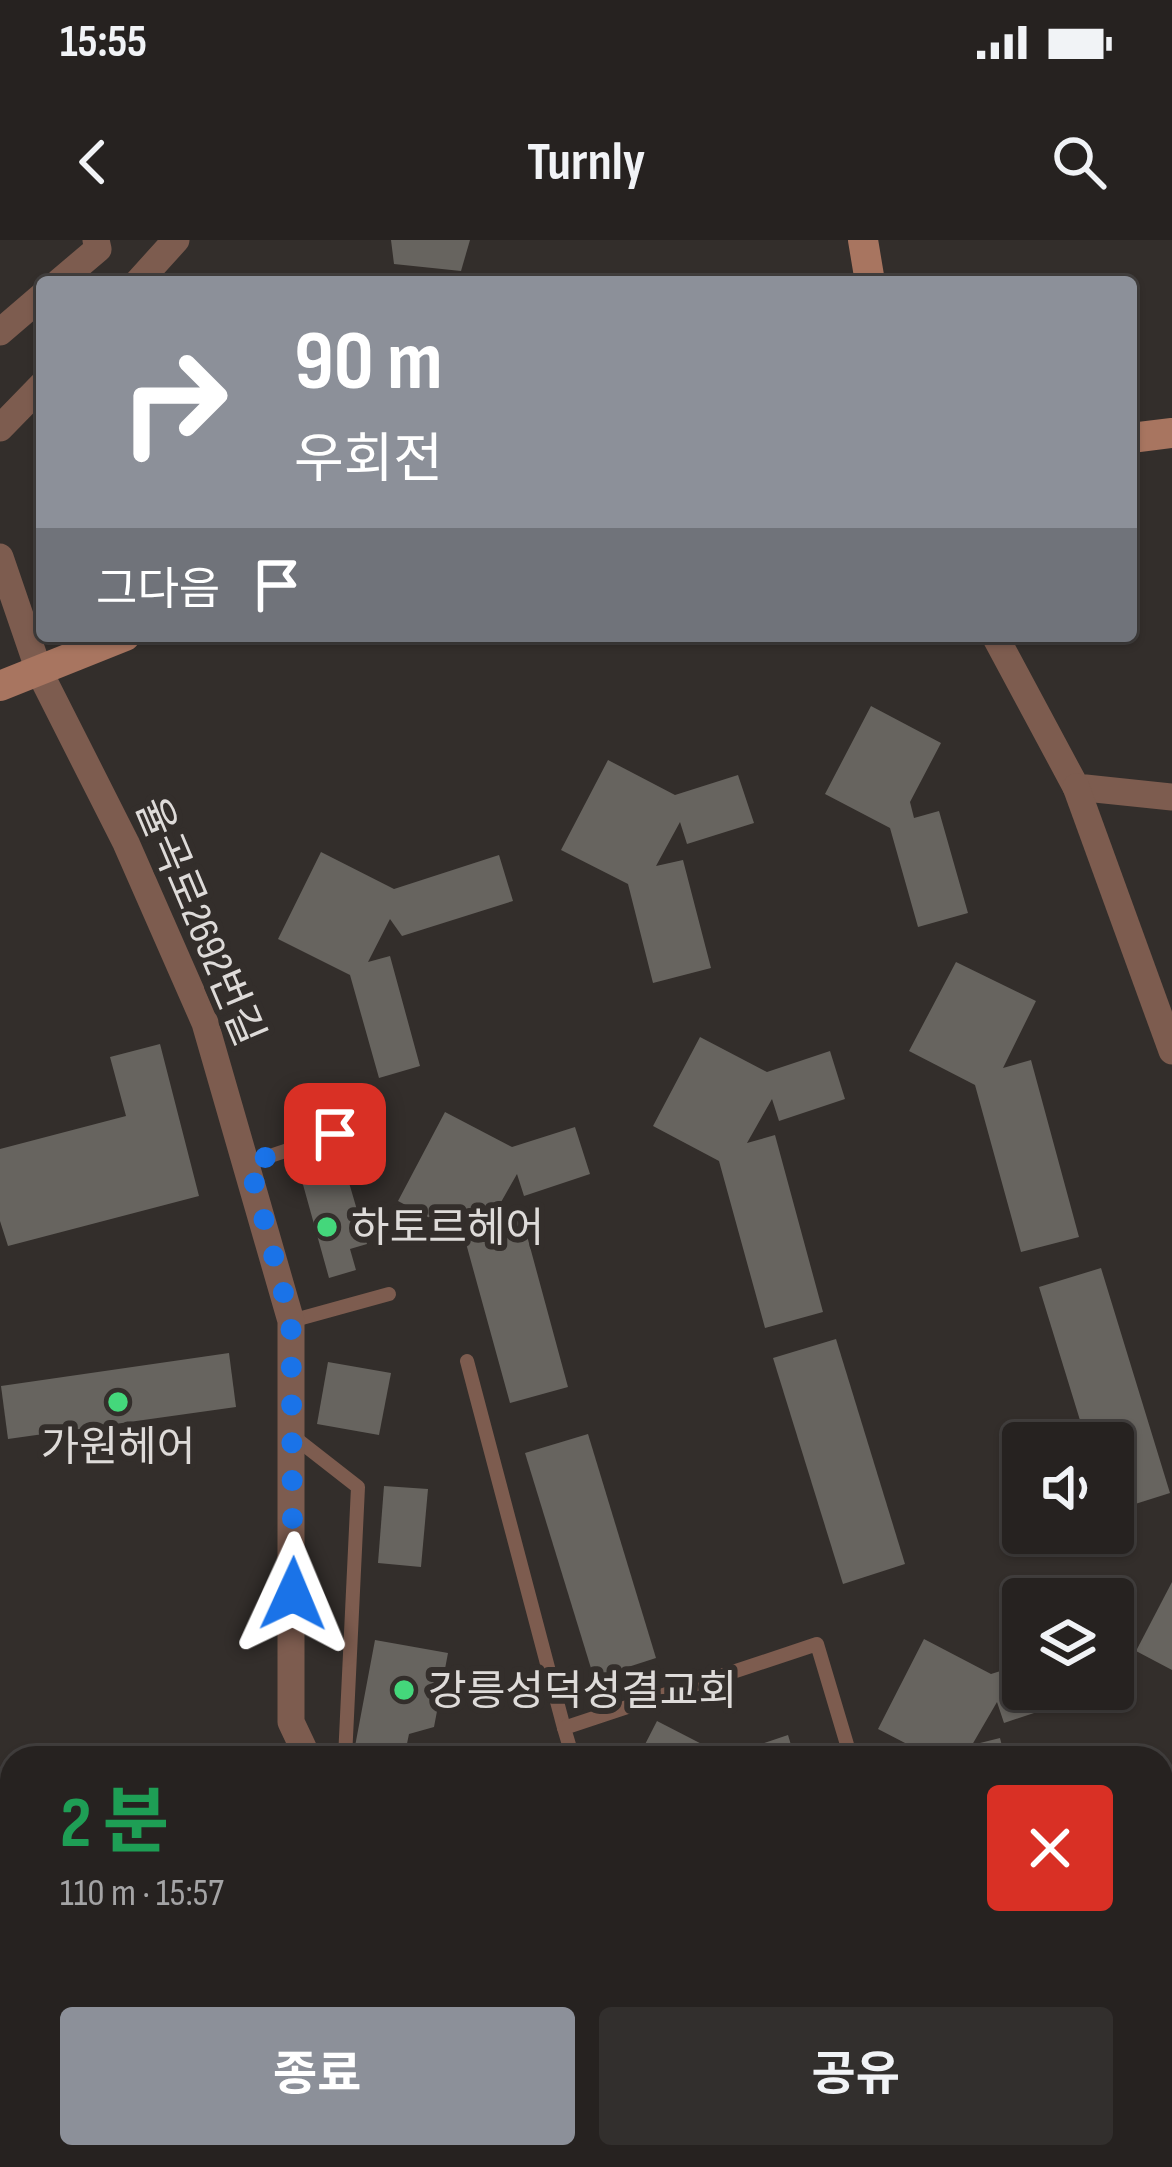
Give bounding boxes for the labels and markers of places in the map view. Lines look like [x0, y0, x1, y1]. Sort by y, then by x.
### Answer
pin [284, 1083, 386, 1185]
place label: 하토르헤어 [351, 1204, 544, 1255]
marker: 하토르헤어 [314, 1214, 340, 1240]
marker: 가원헤어 [105, 1389, 131, 1415]
place label: 가원헤어 [41, 1423, 195, 1474]
place label: 강릉성덕성결교회 [428, 1667, 737, 1718]
marker: 강릉성덕성결교회 [391, 1677, 417, 1703]

